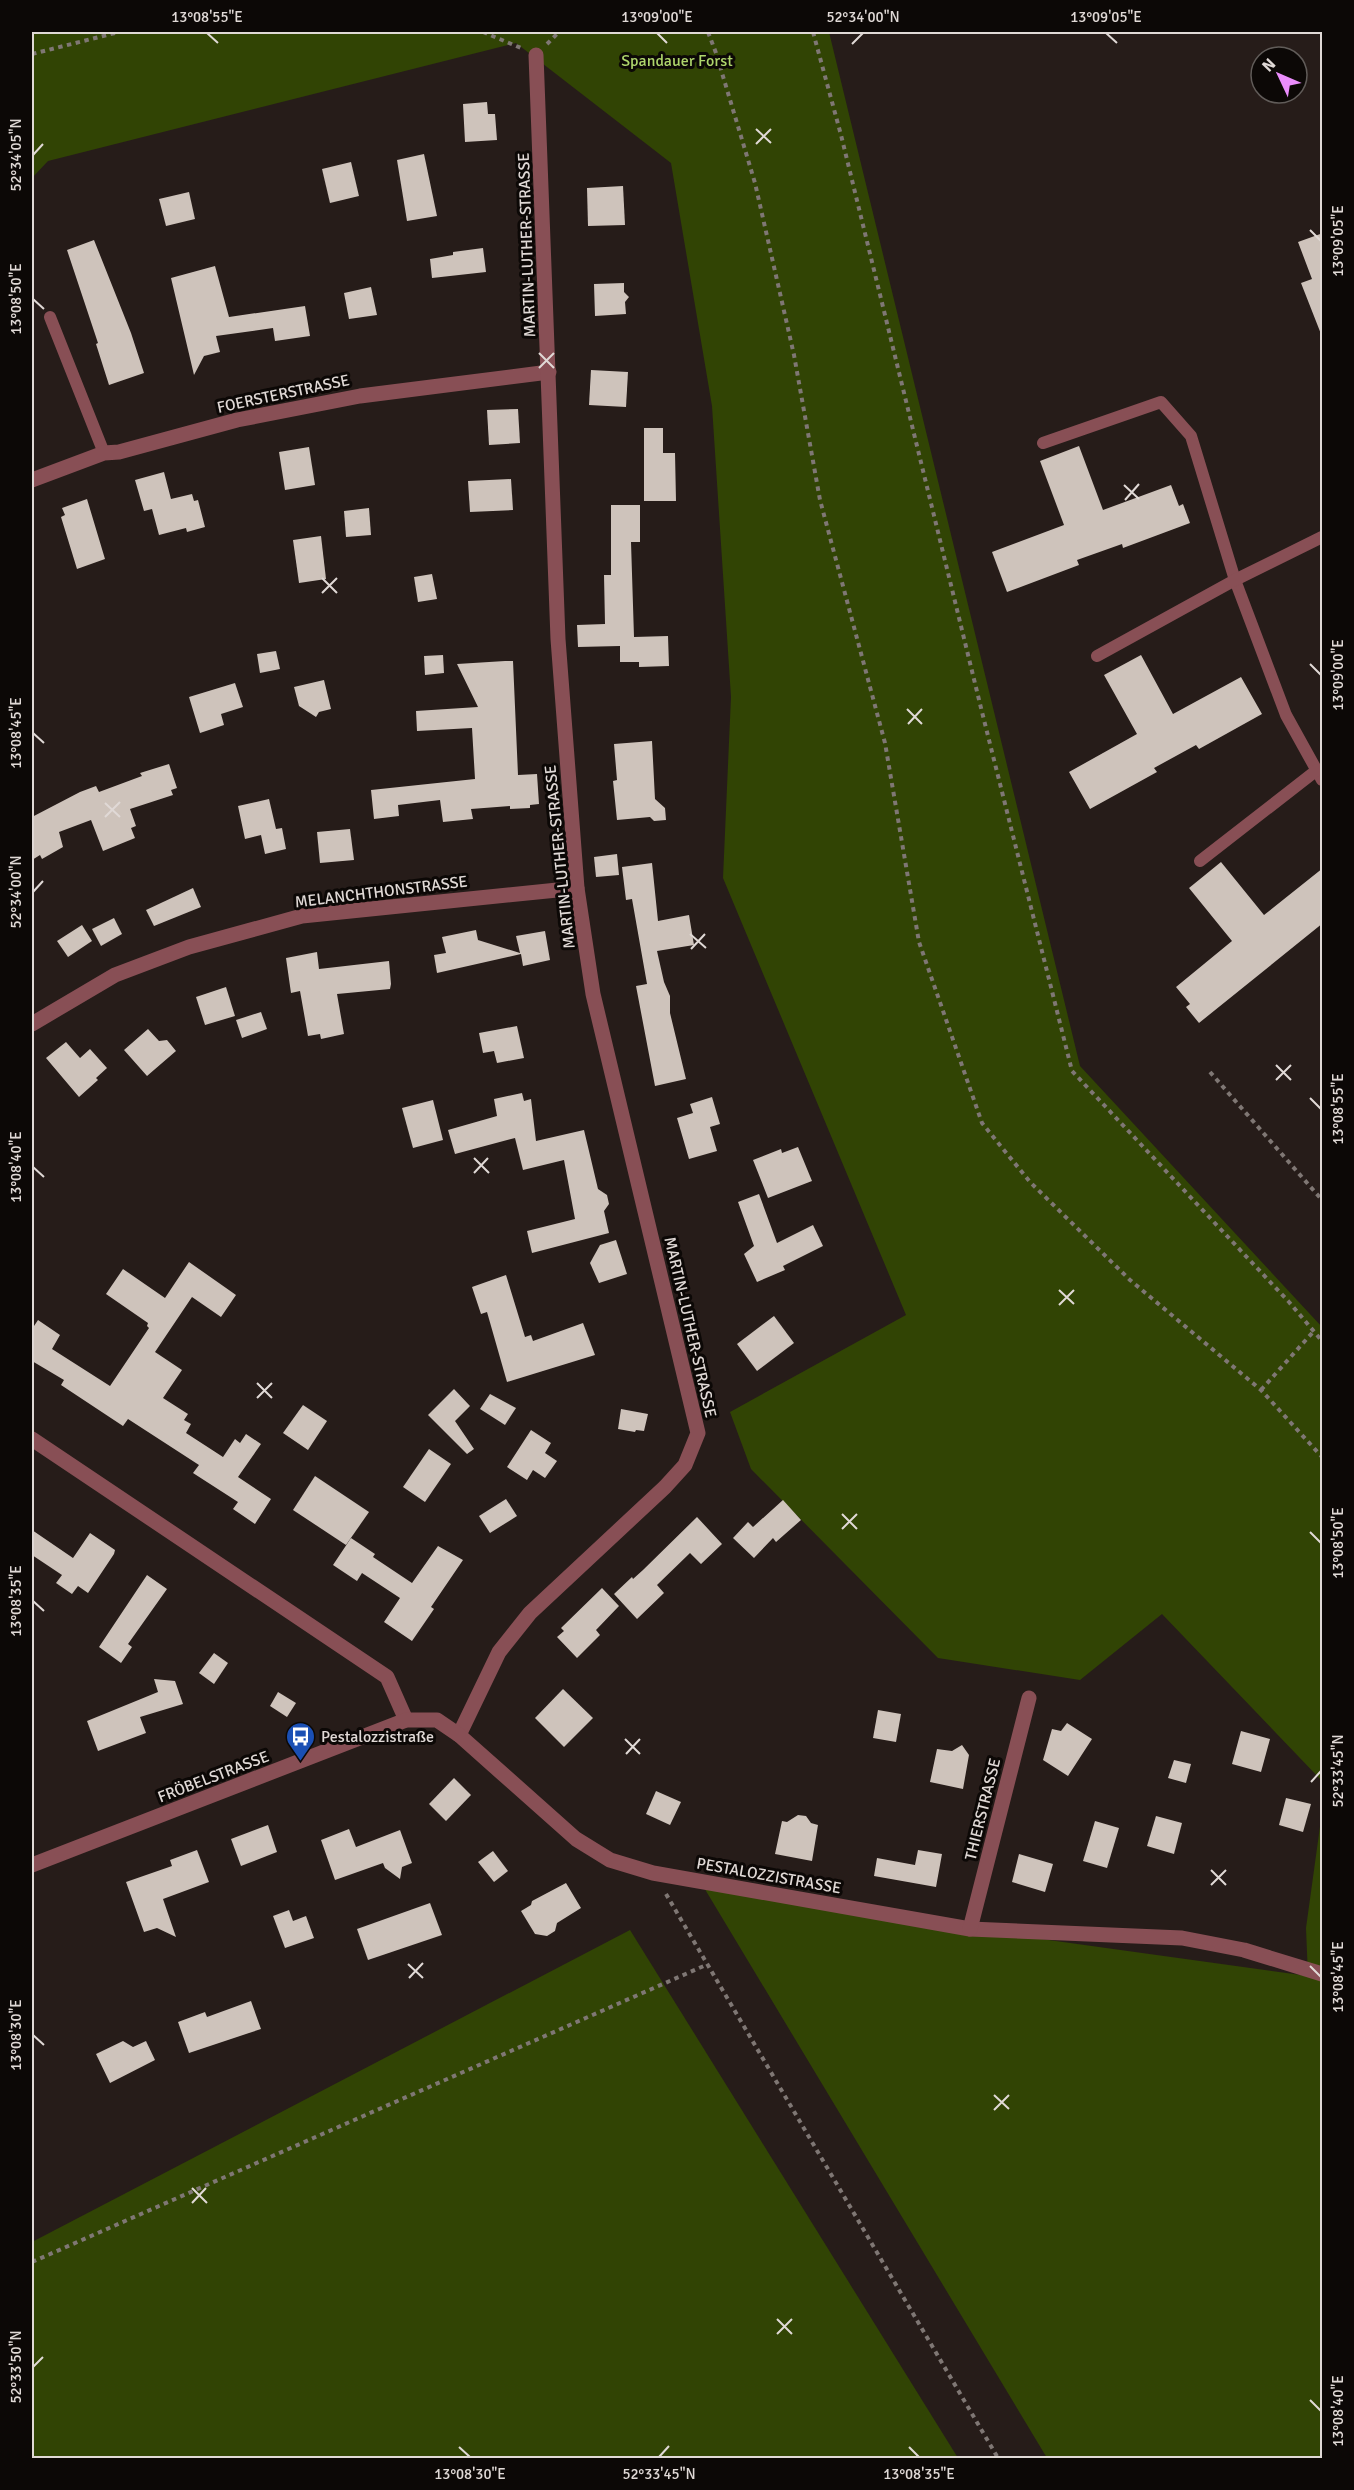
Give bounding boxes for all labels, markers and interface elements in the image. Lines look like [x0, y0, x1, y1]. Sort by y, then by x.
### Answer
text: 13°08'55"E [171, 8, 243, 26]
text: 13°09'00"E [621, 8, 693, 26]
text: 52°34'00"N [826, 8, 900, 26]
text: 13°09'05"E [1070, 8, 1142, 26]
north arrow [1249, 45, 1309, 105]
park label: Spandauer Forst [621, 51, 733, 71]
text: N [1258, 54, 1280, 76]
text: 52°34'05"N [7, 118, 25, 192]
street label: MARTIN-LUTHER-STRASSE [514, 152, 540, 338]
text: 13°09'05"E [1329, 205, 1347, 277]
text: 13°08'50"E [7, 263, 25, 335]
street label: FOERSTERSTRASSE [215, 370, 351, 418]
text: 13°09'00"E [1329, 639, 1347, 711]
text: 13°08'45"E [7, 697, 25, 769]
street label: MARTIN-LUTHER-STRASSE [540, 764, 580, 950]
text: 52°34'00"N [7, 855, 25, 929]
street label: MELANCHTHONSTRASSE [294, 871, 469, 913]
text: 13°08'55"E [1329, 1073, 1347, 1145]
text: 13°08'40"E [7, 1131, 25, 1203]
street label: MARTIN-LUTHER-STRASSE [659, 1235, 721, 1420]
text: 13°08'50"E [1329, 1507, 1347, 1579]
text: 13°08'35"E [7, 1565, 25, 1637]
bus stop icon: Pestalozzistraße [284, 1720, 316, 1762]
place label: Pestalozzistraße [321, 1727, 434, 1747]
text: 52°33'45"N [1329, 1734, 1347, 1808]
street label: FRÖBELSTRASSE [155, 1747, 272, 1807]
street label: THIERSTRASSE [961, 1756, 1005, 1862]
street label: PESTALOZZISTRASSE [695, 1853, 843, 1899]
text: 13°08'45"E [1329, 1941, 1347, 2013]
text: 13°08'30"E [7, 1999, 25, 2071]
text: 52°33'50"N [7, 2330, 25, 2404]
text: 13°08'40"E [1329, 2375, 1347, 2447]
text: 13°08'30"E [434, 2465, 506, 2483]
text: 52°33'45"N [622, 2465, 696, 2483]
text: 13°08'35"E [883, 2465, 955, 2483]

